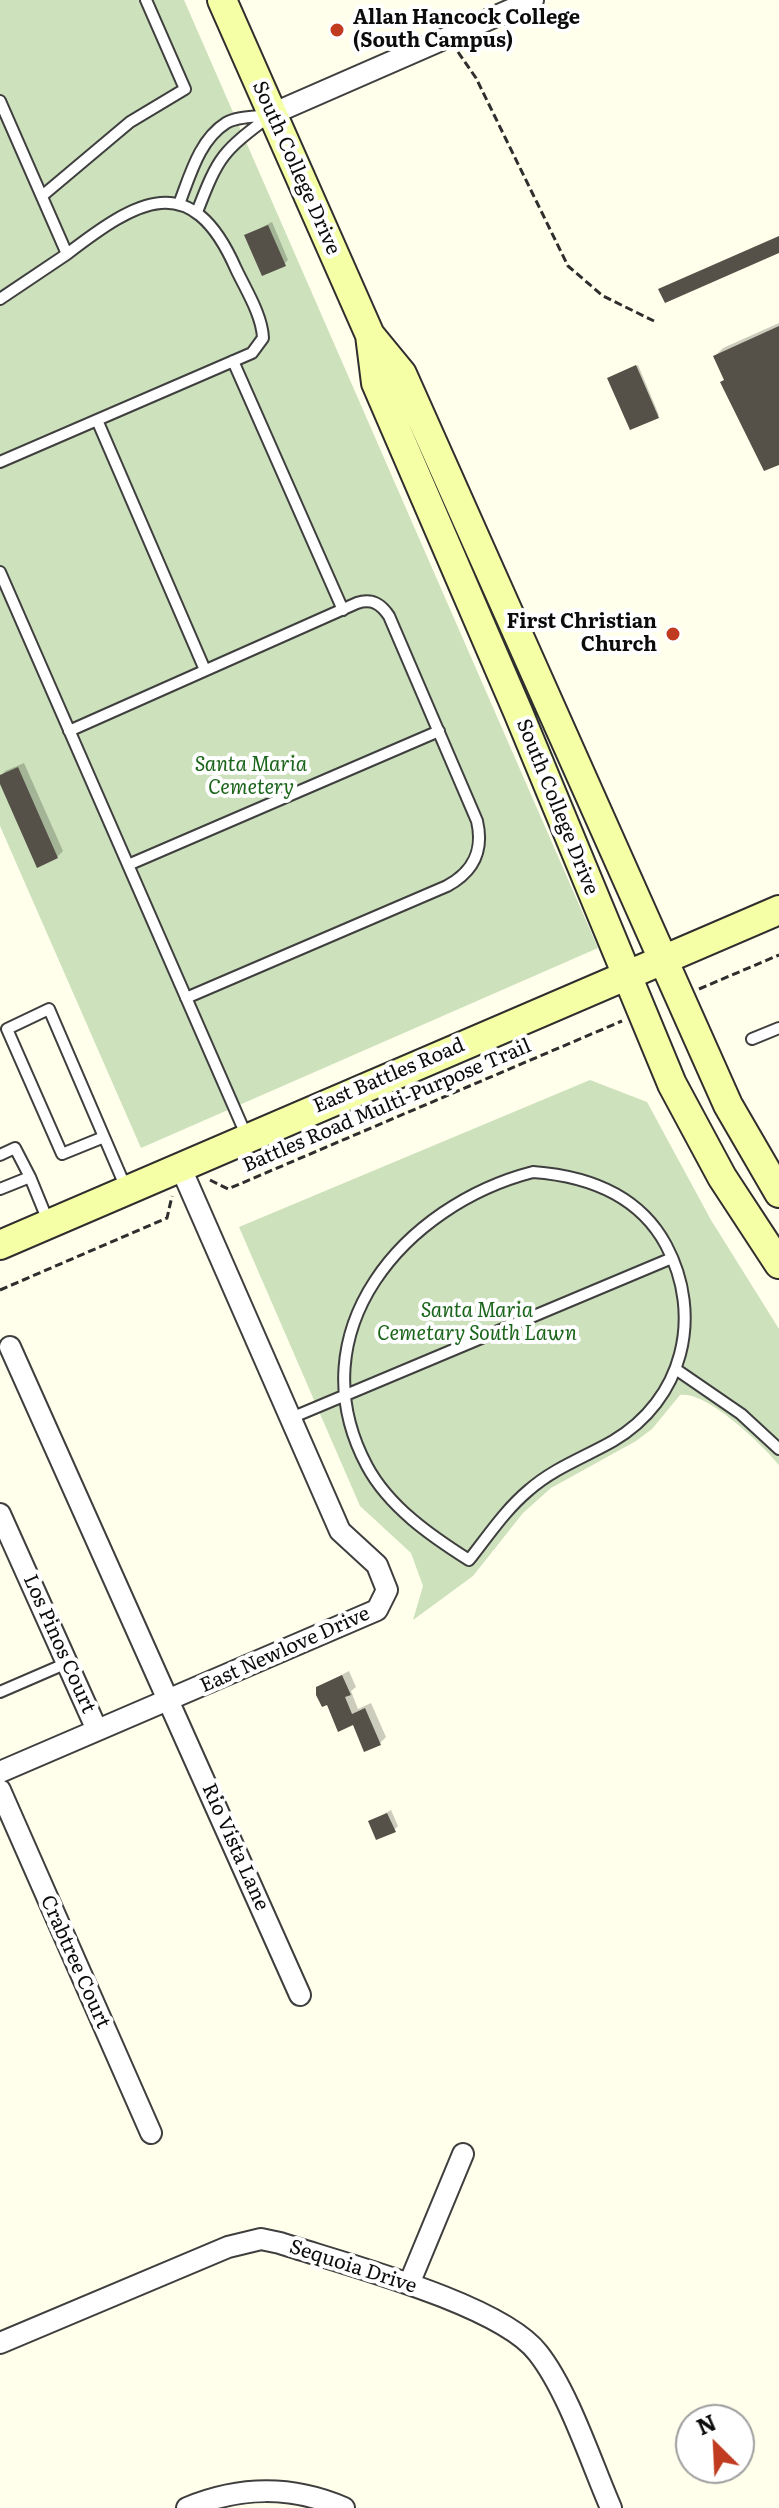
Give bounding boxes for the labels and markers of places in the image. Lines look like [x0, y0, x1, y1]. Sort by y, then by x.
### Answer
place label: Allan Hancock College (South Campus) [353, 6, 580, 53]
marker: Allan Hancock College (South Campus) [328, 21, 346, 39]
place label: First Christian Church [506, 610, 657, 657]
marker: First Christian Church [664, 625, 682, 643]

